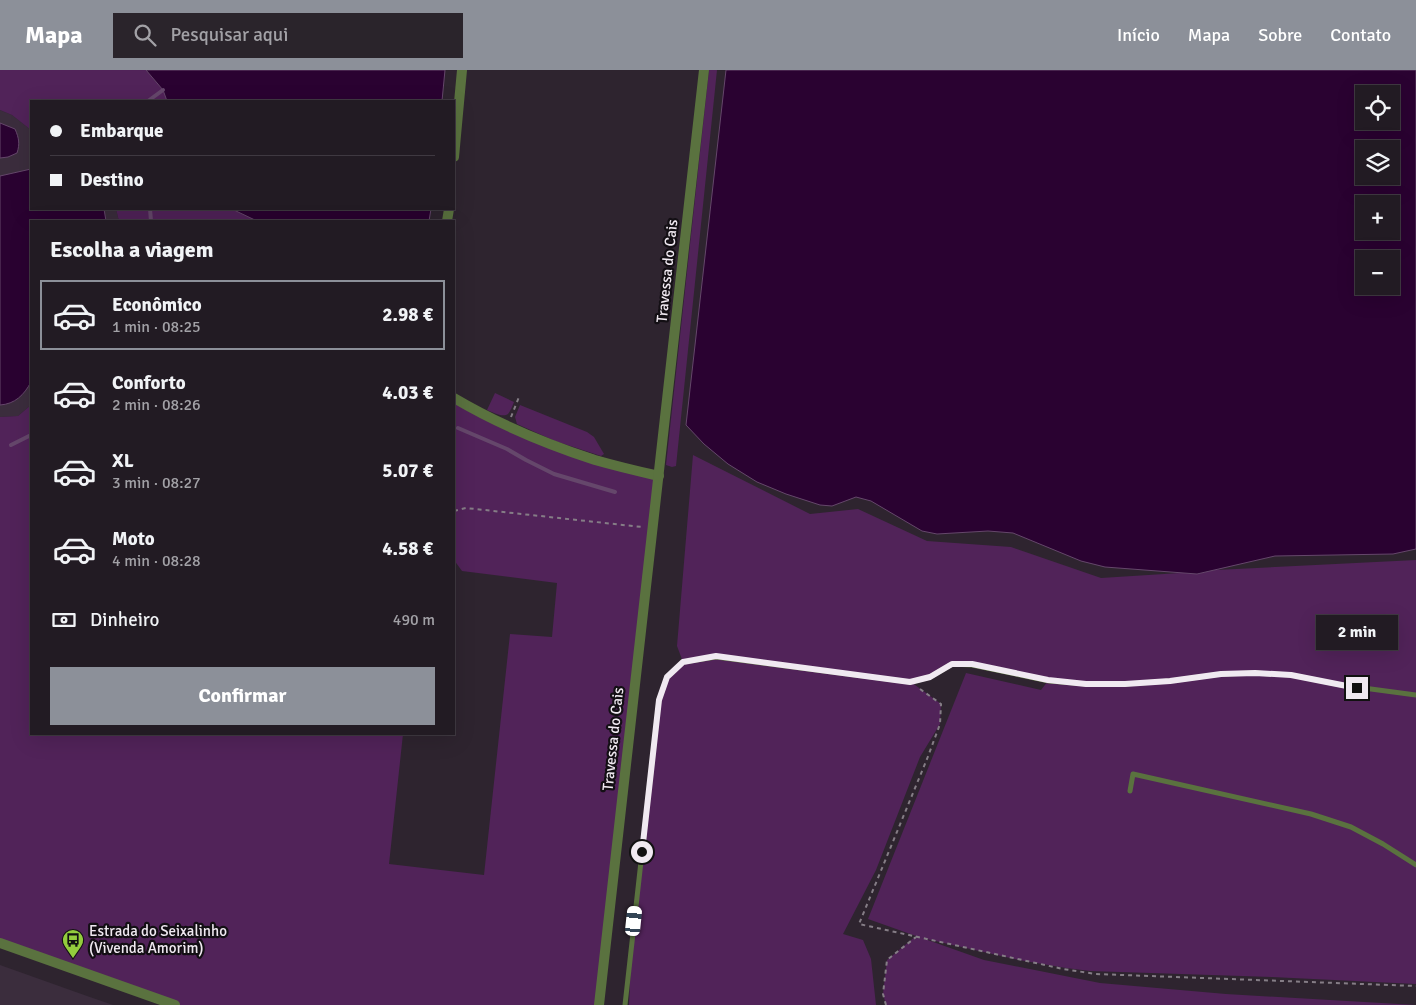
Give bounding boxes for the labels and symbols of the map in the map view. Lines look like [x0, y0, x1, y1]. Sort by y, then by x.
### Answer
street label: Travessa do Cais [653, 218, 681, 324]
callout: 2 min [1316, 616, 1398, 650]
route end [1346, 677, 1368, 699]
street label: Travessa do Cais [599, 686, 627, 792]
route start [631, 841, 653, 863]
car [624, 905, 643, 937]
place label: Estrada do Seixalinho (Vivenda Amorim) [89, 922, 227, 957]
bus stop icon: Estrada do Seixalinho (Vivenda Amorim) [61, 928, 85, 959]

